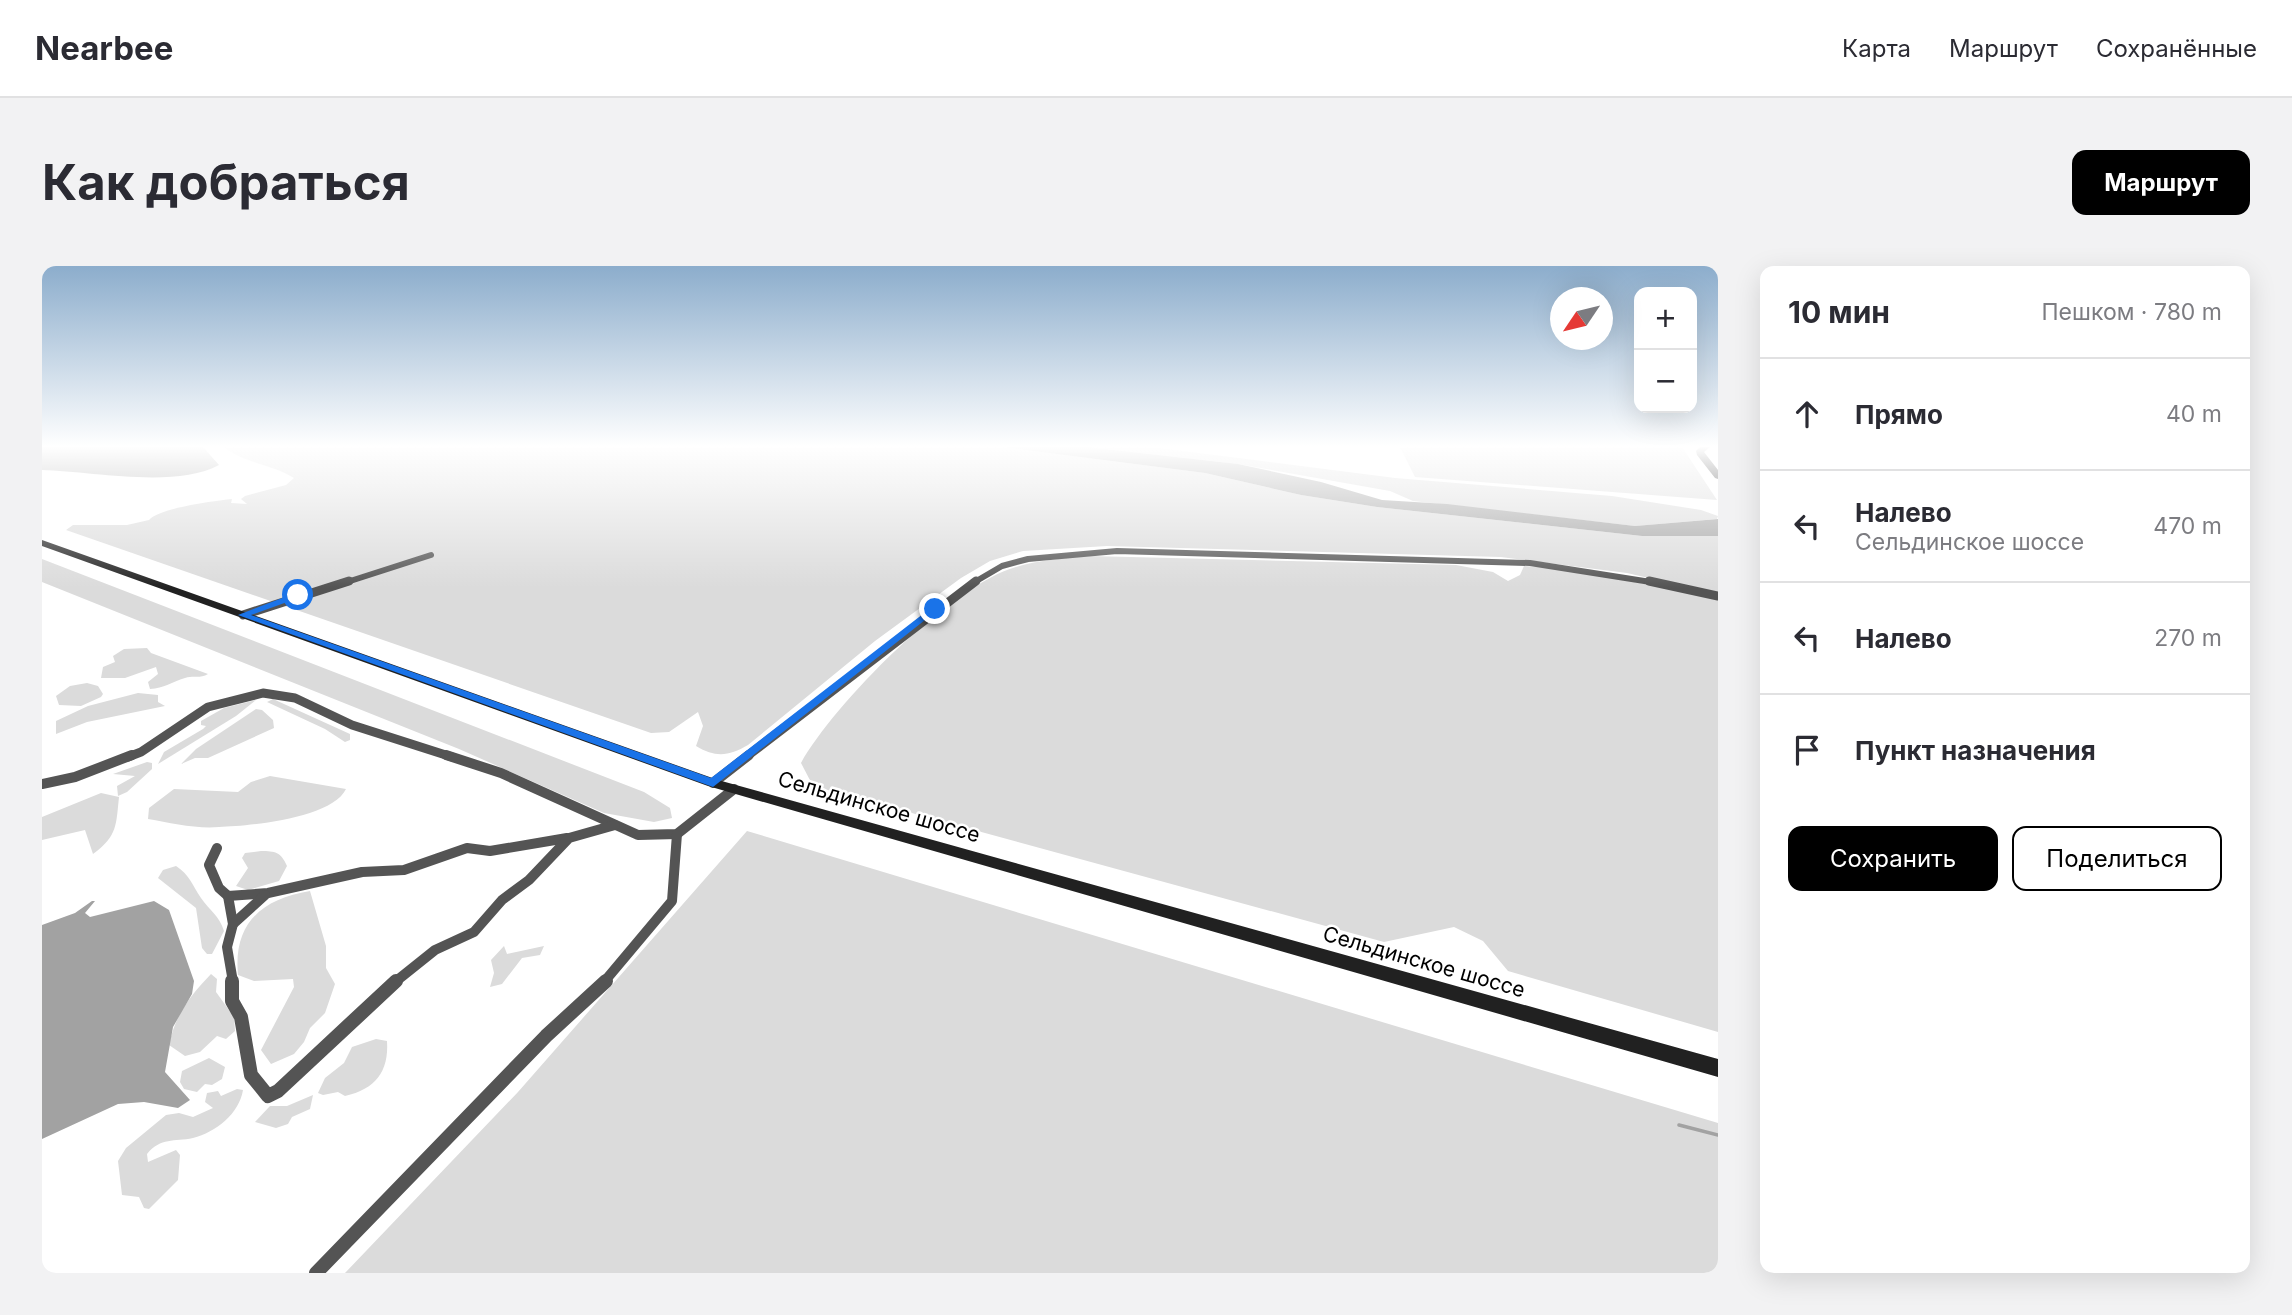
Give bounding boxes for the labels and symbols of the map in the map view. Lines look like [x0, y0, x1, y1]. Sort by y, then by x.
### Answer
north arrow [1550, 287, 1613, 350]
route start [282, 579, 313, 610]
route end [919, 593, 950, 624]
street label: Сельдинское шоссе [775, 766, 983, 847]
street label: Сельдинское шоссе [1320, 921, 1528, 1002]

